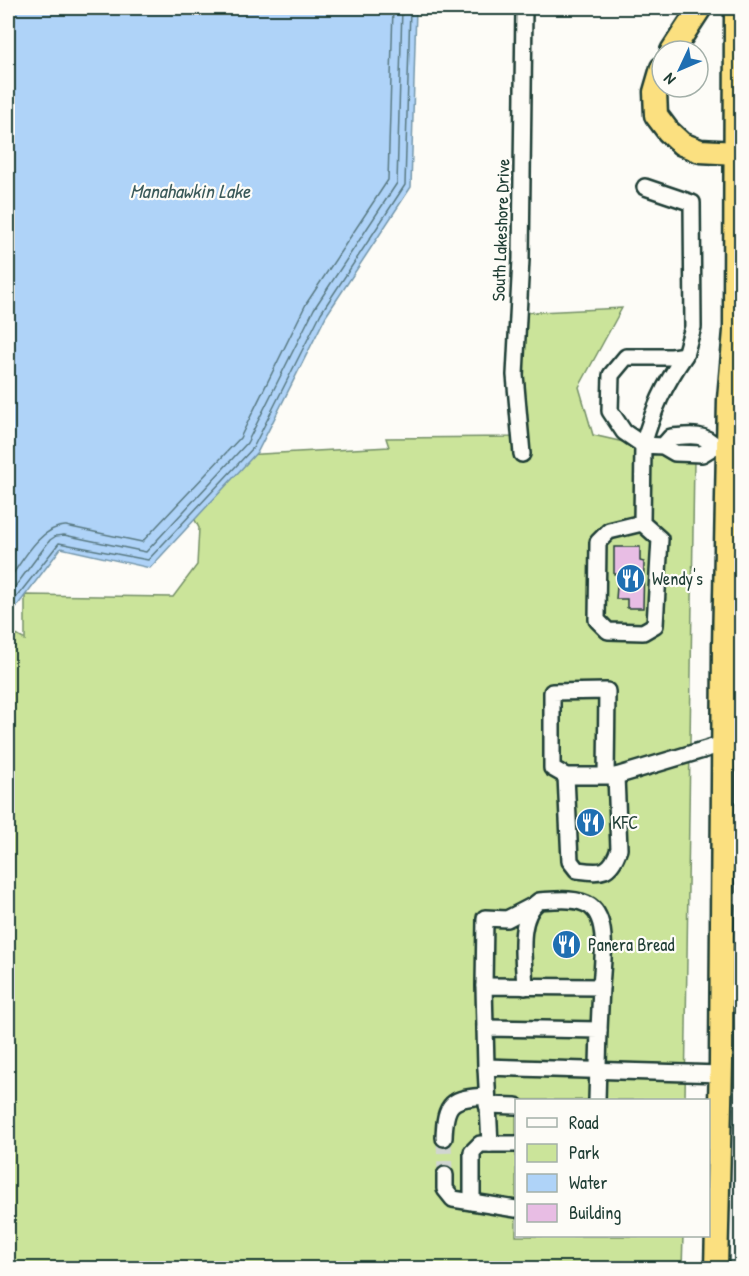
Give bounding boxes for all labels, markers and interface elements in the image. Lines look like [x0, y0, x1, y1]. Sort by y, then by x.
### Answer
north arrow [650, 39, 710, 99]
text: N [658, 68, 680, 90]
street label: South Lakeshore Drive [486, 158, 515, 302]
water label: Manahawkin Lake [130, 177, 251, 204]
restaurant icon: Wendy's [615, 563, 647, 595]
place label: Wendy's [652, 566, 703, 591]
restaurant icon: KFC [575, 807, 607, 839]
place label: KFC [612, 810, 638, 835]
restaurant icon: Panera Bread [551, 929, 583, 961]
place label: Panera Bread [588, 932, 674, 957]
legend [515, 1099, 710, 1237]
text: Road [569, 1110, 599, 1135]
text: Park [569, 1140, 600, 1165]
text: Water [569, 1170, 607, 1195]
text: Building [569, 1200, 621, 1225]

